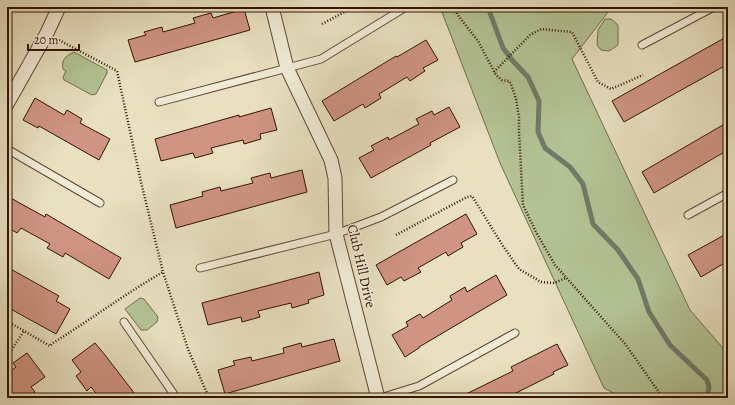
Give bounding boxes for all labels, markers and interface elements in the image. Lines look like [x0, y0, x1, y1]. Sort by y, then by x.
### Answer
scale bar [28, 26, 79, 52]
text: 20 m [34, 32, 58, 48]
street label: Club Hill Drive [343, 223, 380, 310]

